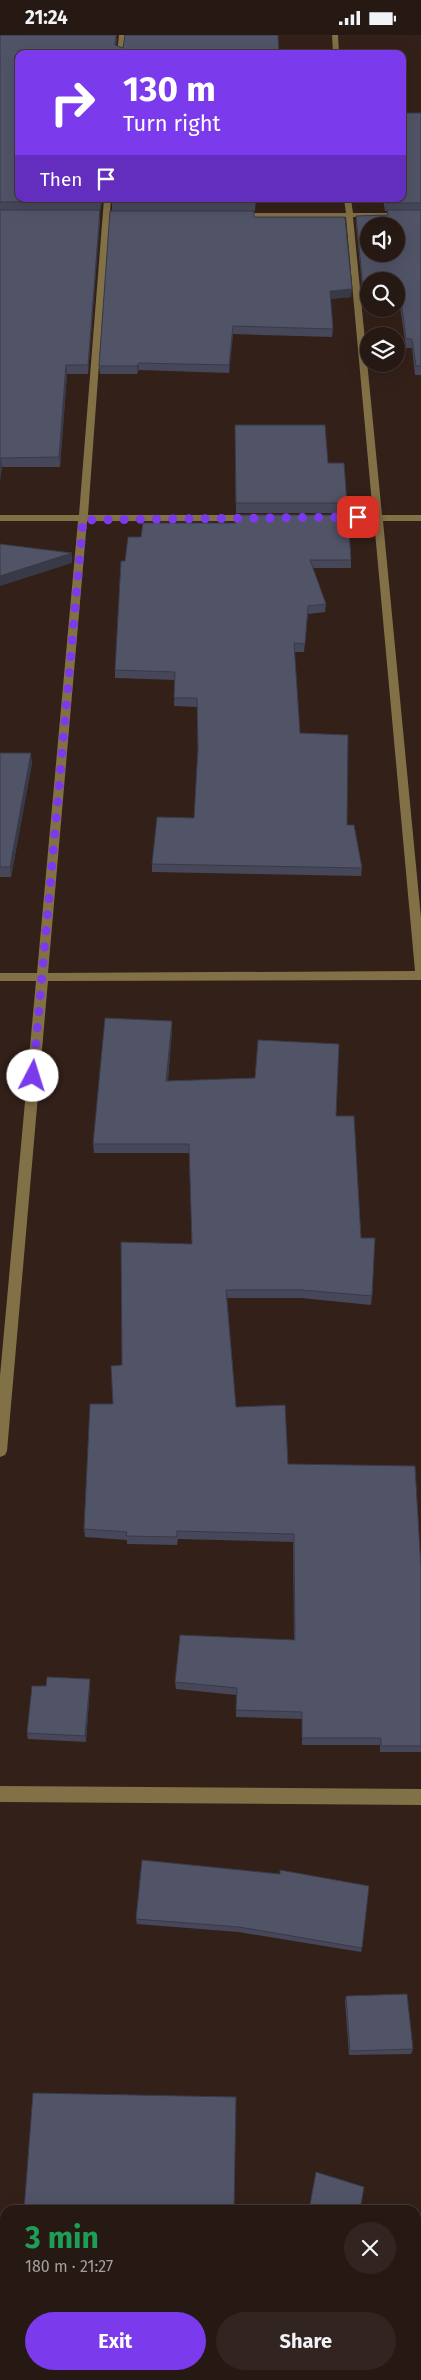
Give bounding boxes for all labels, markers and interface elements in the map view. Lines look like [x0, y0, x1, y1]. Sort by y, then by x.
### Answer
text: 21:24 [25, 6, 68, 29]
text: 130 m [123, 68, 216, 110]
icon: right [40, 70, 105, 135]
text: Turn right [123, 110, 220, 137]
icon: arrive [92, 165, 120, 193]
text: Then [40, 168, 82, 191]
map controls [360, 217, 405, 372]
button: sound [360, 217, 405, 262]
button: search [360, 272, 405, 317]
button: layers [360, 327, 405, 372]
pin [337, 496, 379, 538]
icon: arrive [344, 503, 372, 531]
position arrow [6, 1049, 58, 1101]
text: 3 min [25, 2220, 99, 2256]
button: close [344, 2222, 396, 2274]
text: 180 m · 21:27 [25, 2257, 113, 2276]
button: Exit [25, 2312, 206, 2370]
button: Share [216, 2312, 396, 2370]

